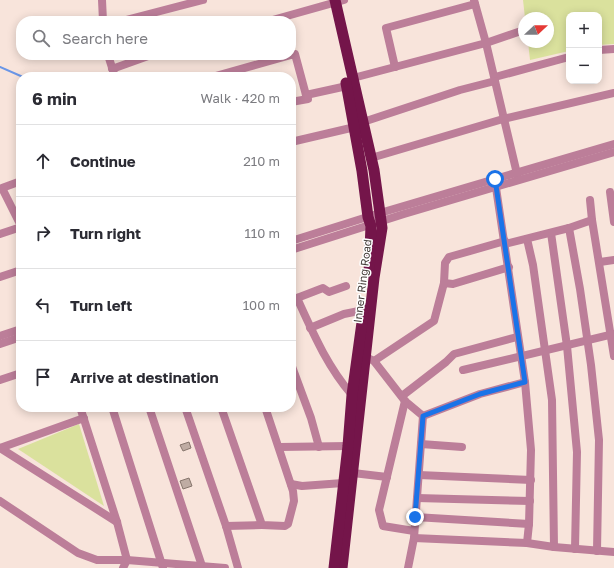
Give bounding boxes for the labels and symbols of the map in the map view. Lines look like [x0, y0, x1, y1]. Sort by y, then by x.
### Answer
north arrow [518, 12, 554, 48]
route start [486, 170, 504, 188]
street label: Inner Ring Road [350, 238, 374, 324]
route end [406, 508, 424, 526]

